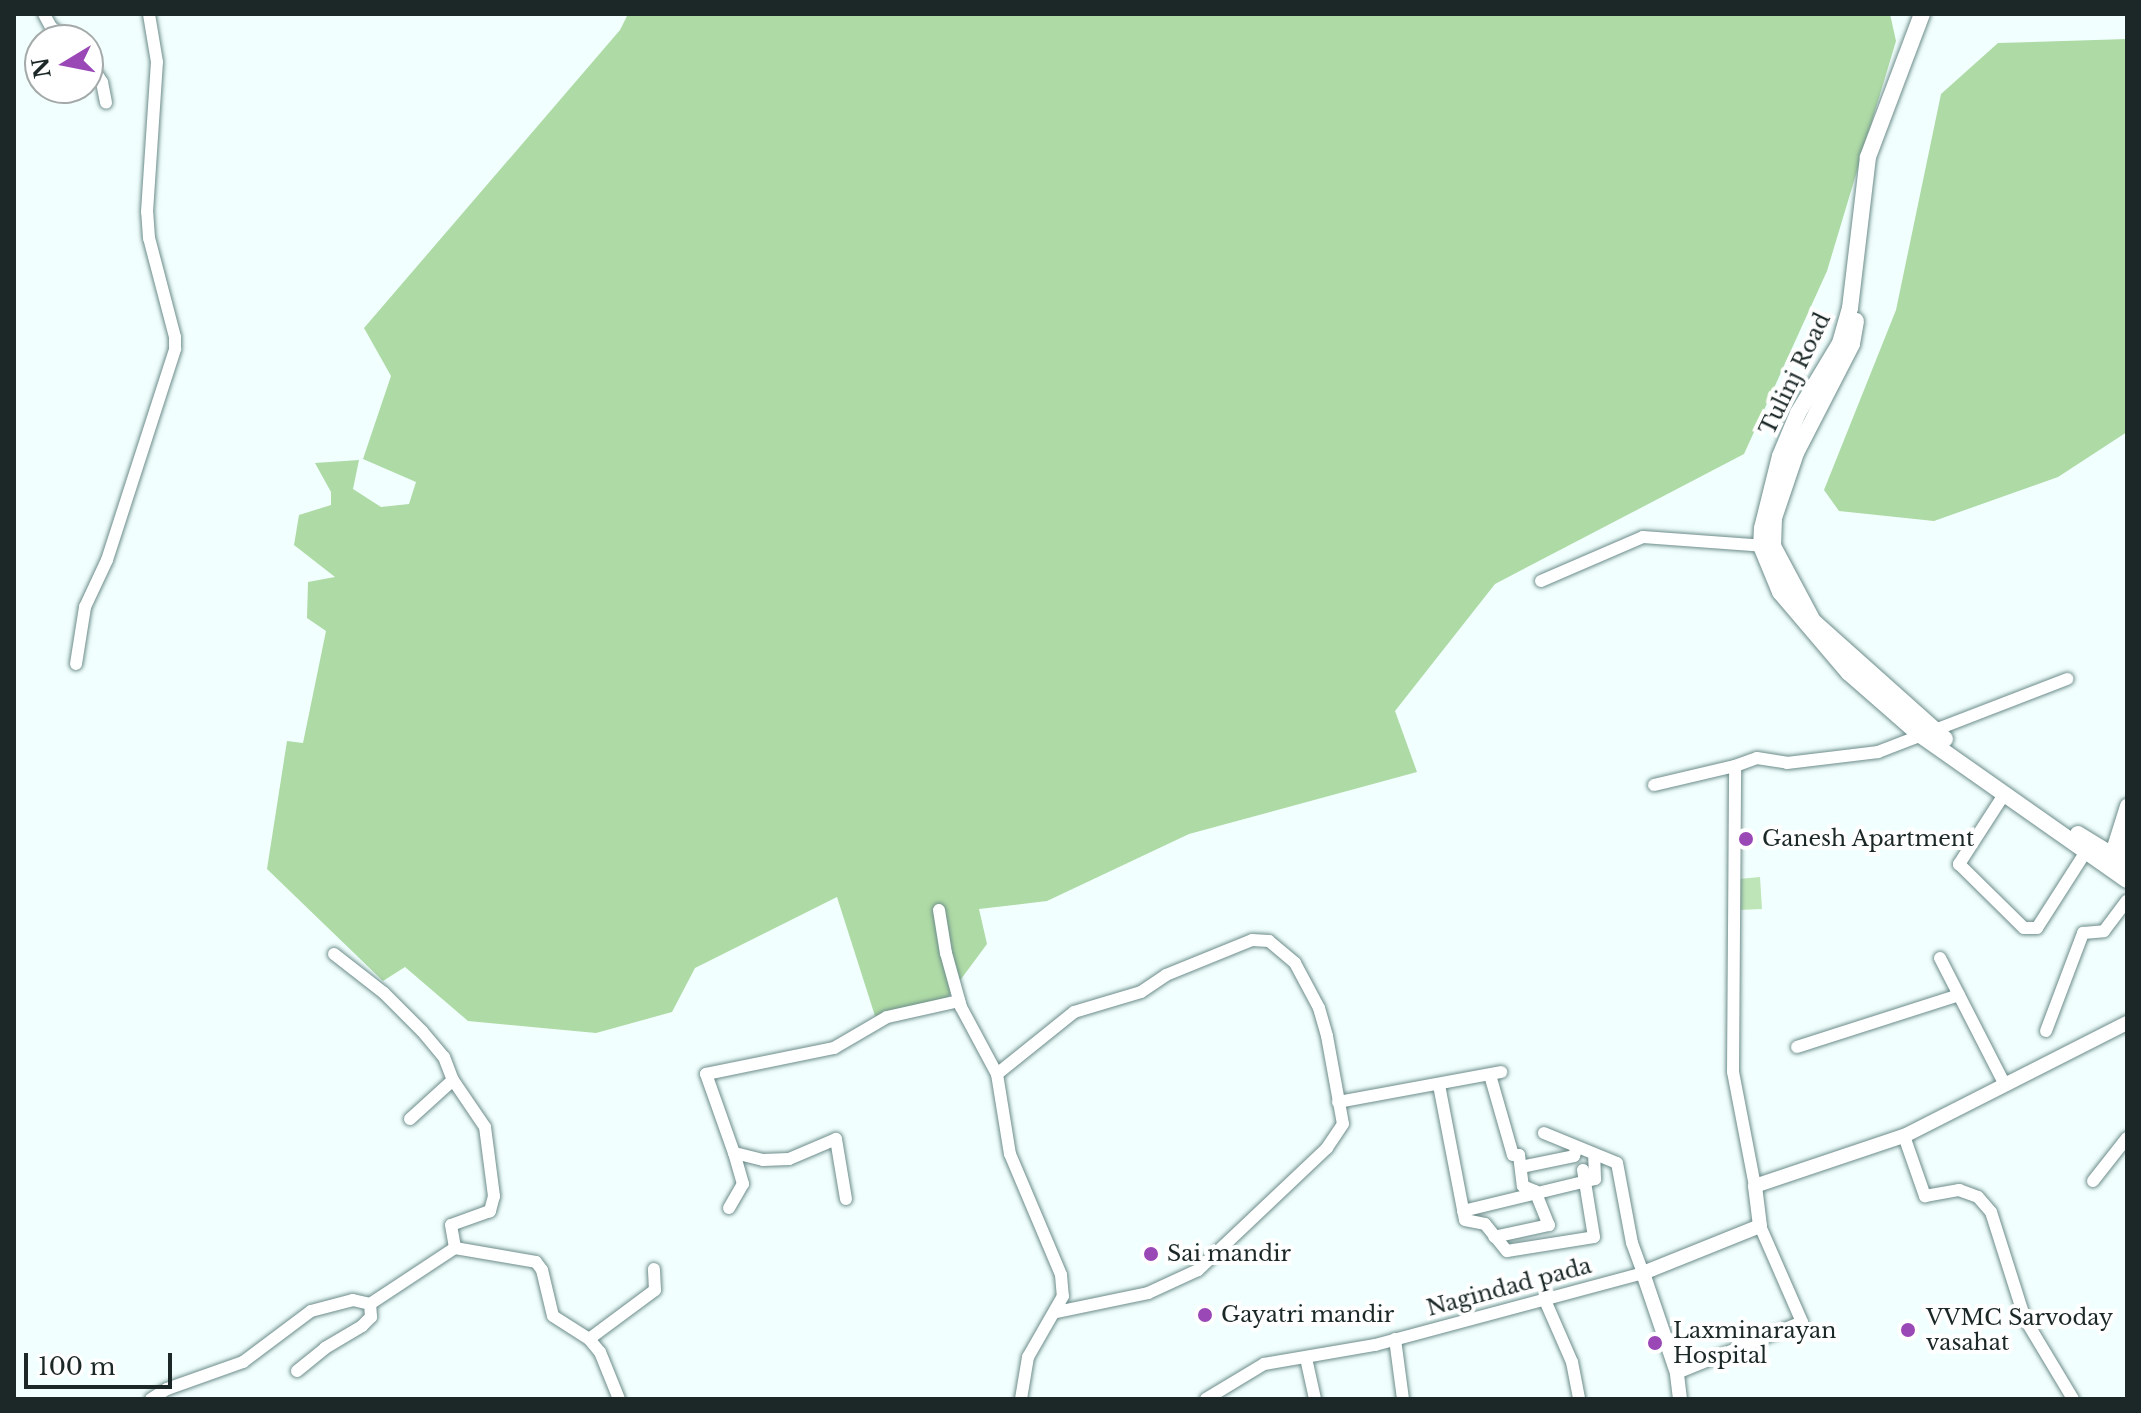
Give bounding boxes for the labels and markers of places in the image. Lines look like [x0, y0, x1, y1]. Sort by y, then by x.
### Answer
place label: Ganesh Apartment [1762, 826, 1975, 852]
marker: Ganesh Apartment [1737, 830, 1755, 848]
place label: Sai mandir [1167, 1241, 1291, 1267]
marker: Sai mandir [1142, 1245, 1160, 1263]
place label: Gayatri mandir [1221, 1302, 1394, 1328]
place label: VVMC Sarvoday vasahat [1926, 1304, 2113, 1356]
marker: Gayatri mandir [1196, 1306, 1214, 1324]
place label: Laxminarayan Hospital [1673, 1317, 1836, 1368]
marker: VVMC Sarvoday vasahat [1897, 1319, 1919, 1341]
marker: Laxminarayan Hospital [1644, 1332, 1666, 1354]

